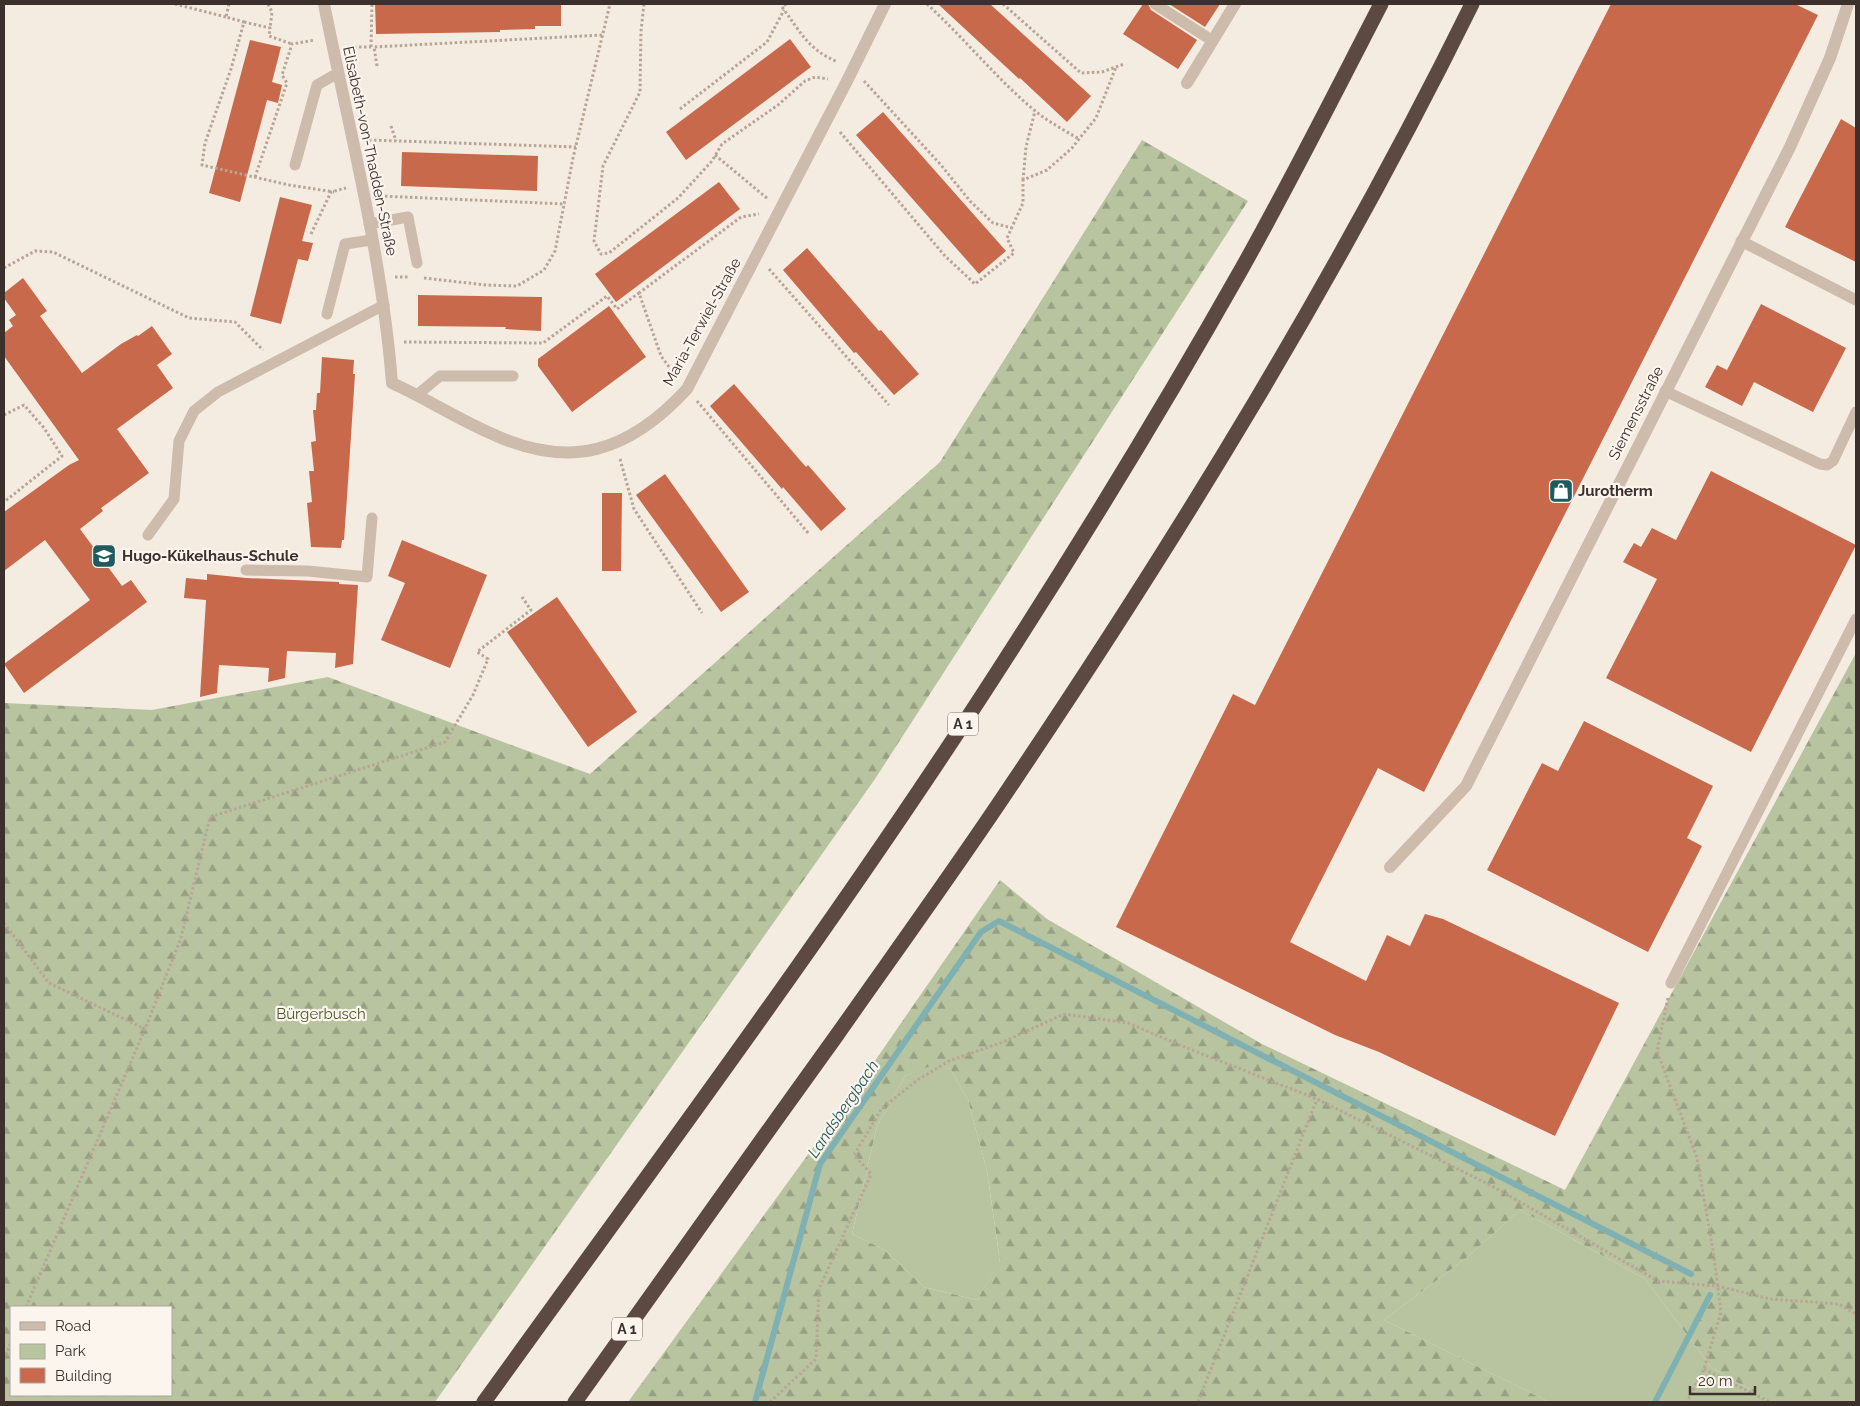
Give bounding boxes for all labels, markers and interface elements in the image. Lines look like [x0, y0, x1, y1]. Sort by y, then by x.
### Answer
street label: Elisabeth-von-Thadden-Straße [339, 45, 401, 258]
street label: Maria-Terwiel-Straße [659, 255, 745, 389]
street label: Siemensstraße [1605, 363, 1667, 463]
shop icon: Jurotherm [1548, 478, 1574, 504]
place label: Jurotherm [1578, 482, 1653, 500]
school or university icon: Hugo-Kükelhaus-Schule [91, 543, 117, 569]
place label: Hugo-Kükelhaus-Schule [122, 547, 298, 565]
road number: A 1 [948, 712, 978, 736]
park label: Bürgerbusch [276, 1005, 366, 1023]
water label: Landsbergbach [803, 1057, 883, 1161]
legend [10, 1306, 172, 1396]
text: Road [55, 1317, 91, 1335]
road number: A 1 [612, 1318, 642, 1340]
text: Park [55, 1342, 86, 1360]
scale bar [1690, 1364, 1755, 1396]
text: Building [55, 1367, 112, 1385]
text: 20 m [1698, 1372, 1733, 1390]

